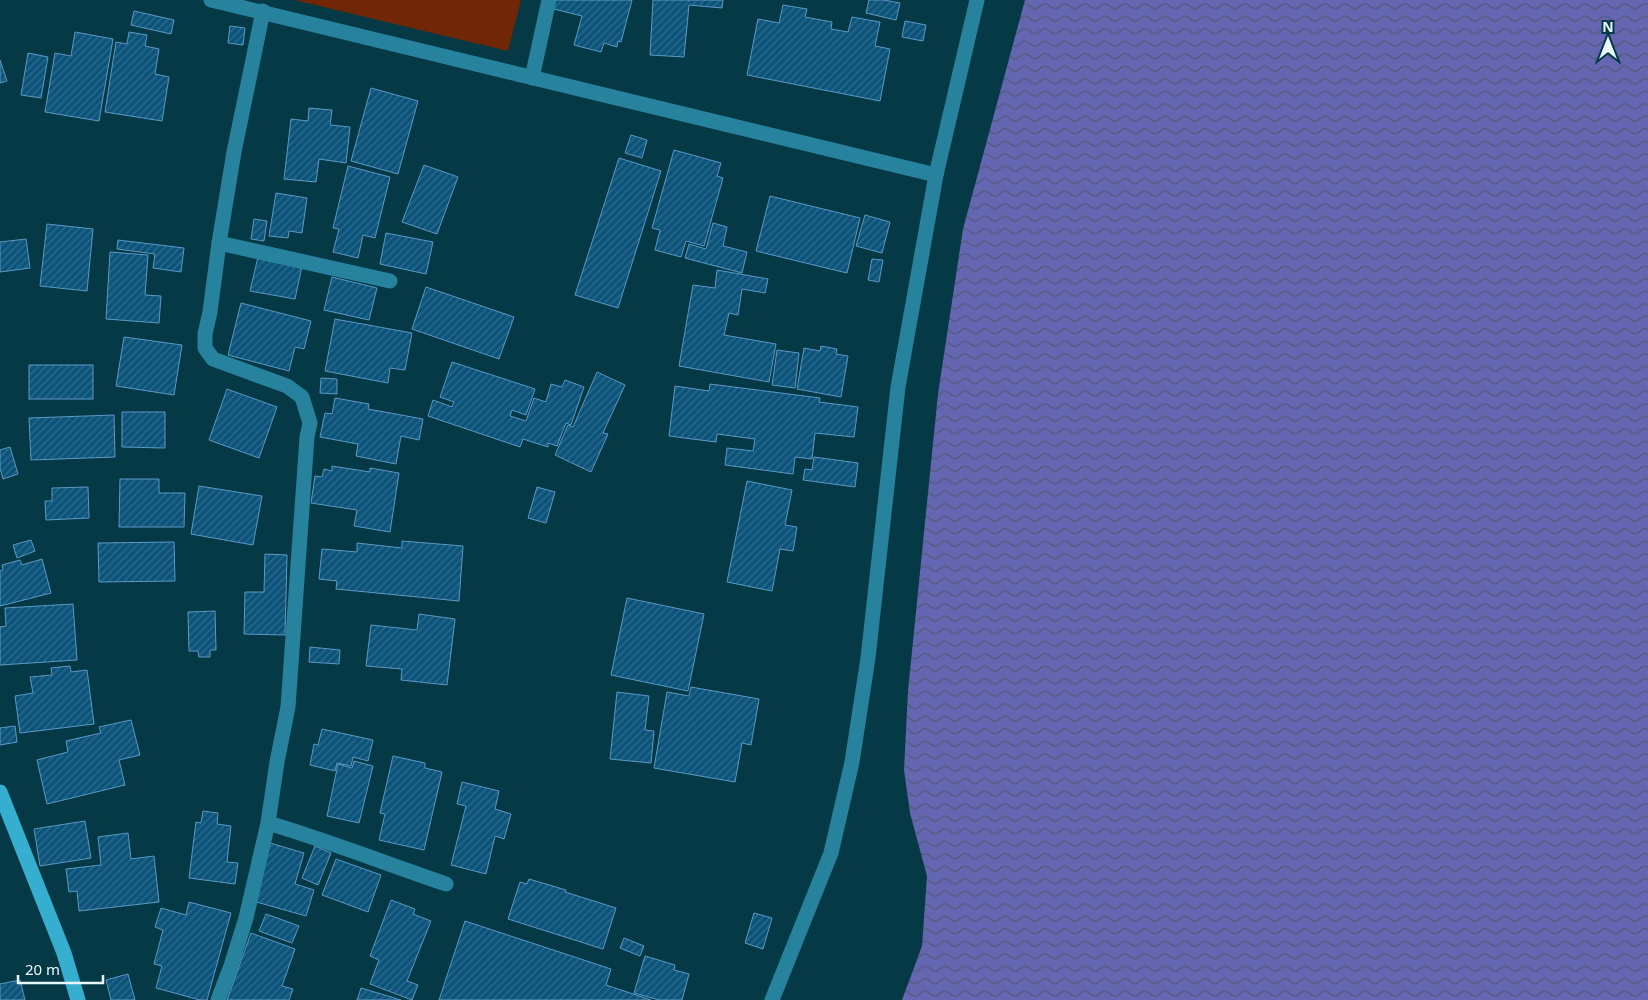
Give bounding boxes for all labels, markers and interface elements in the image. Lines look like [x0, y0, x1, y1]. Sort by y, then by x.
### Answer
north arrow [1583, 15, 1633, 65]
text: N [1602, 17, 1614, 36]
scale bar [18, 952, 102, 984]
text: 20 m [25, 959, 60, 979]

